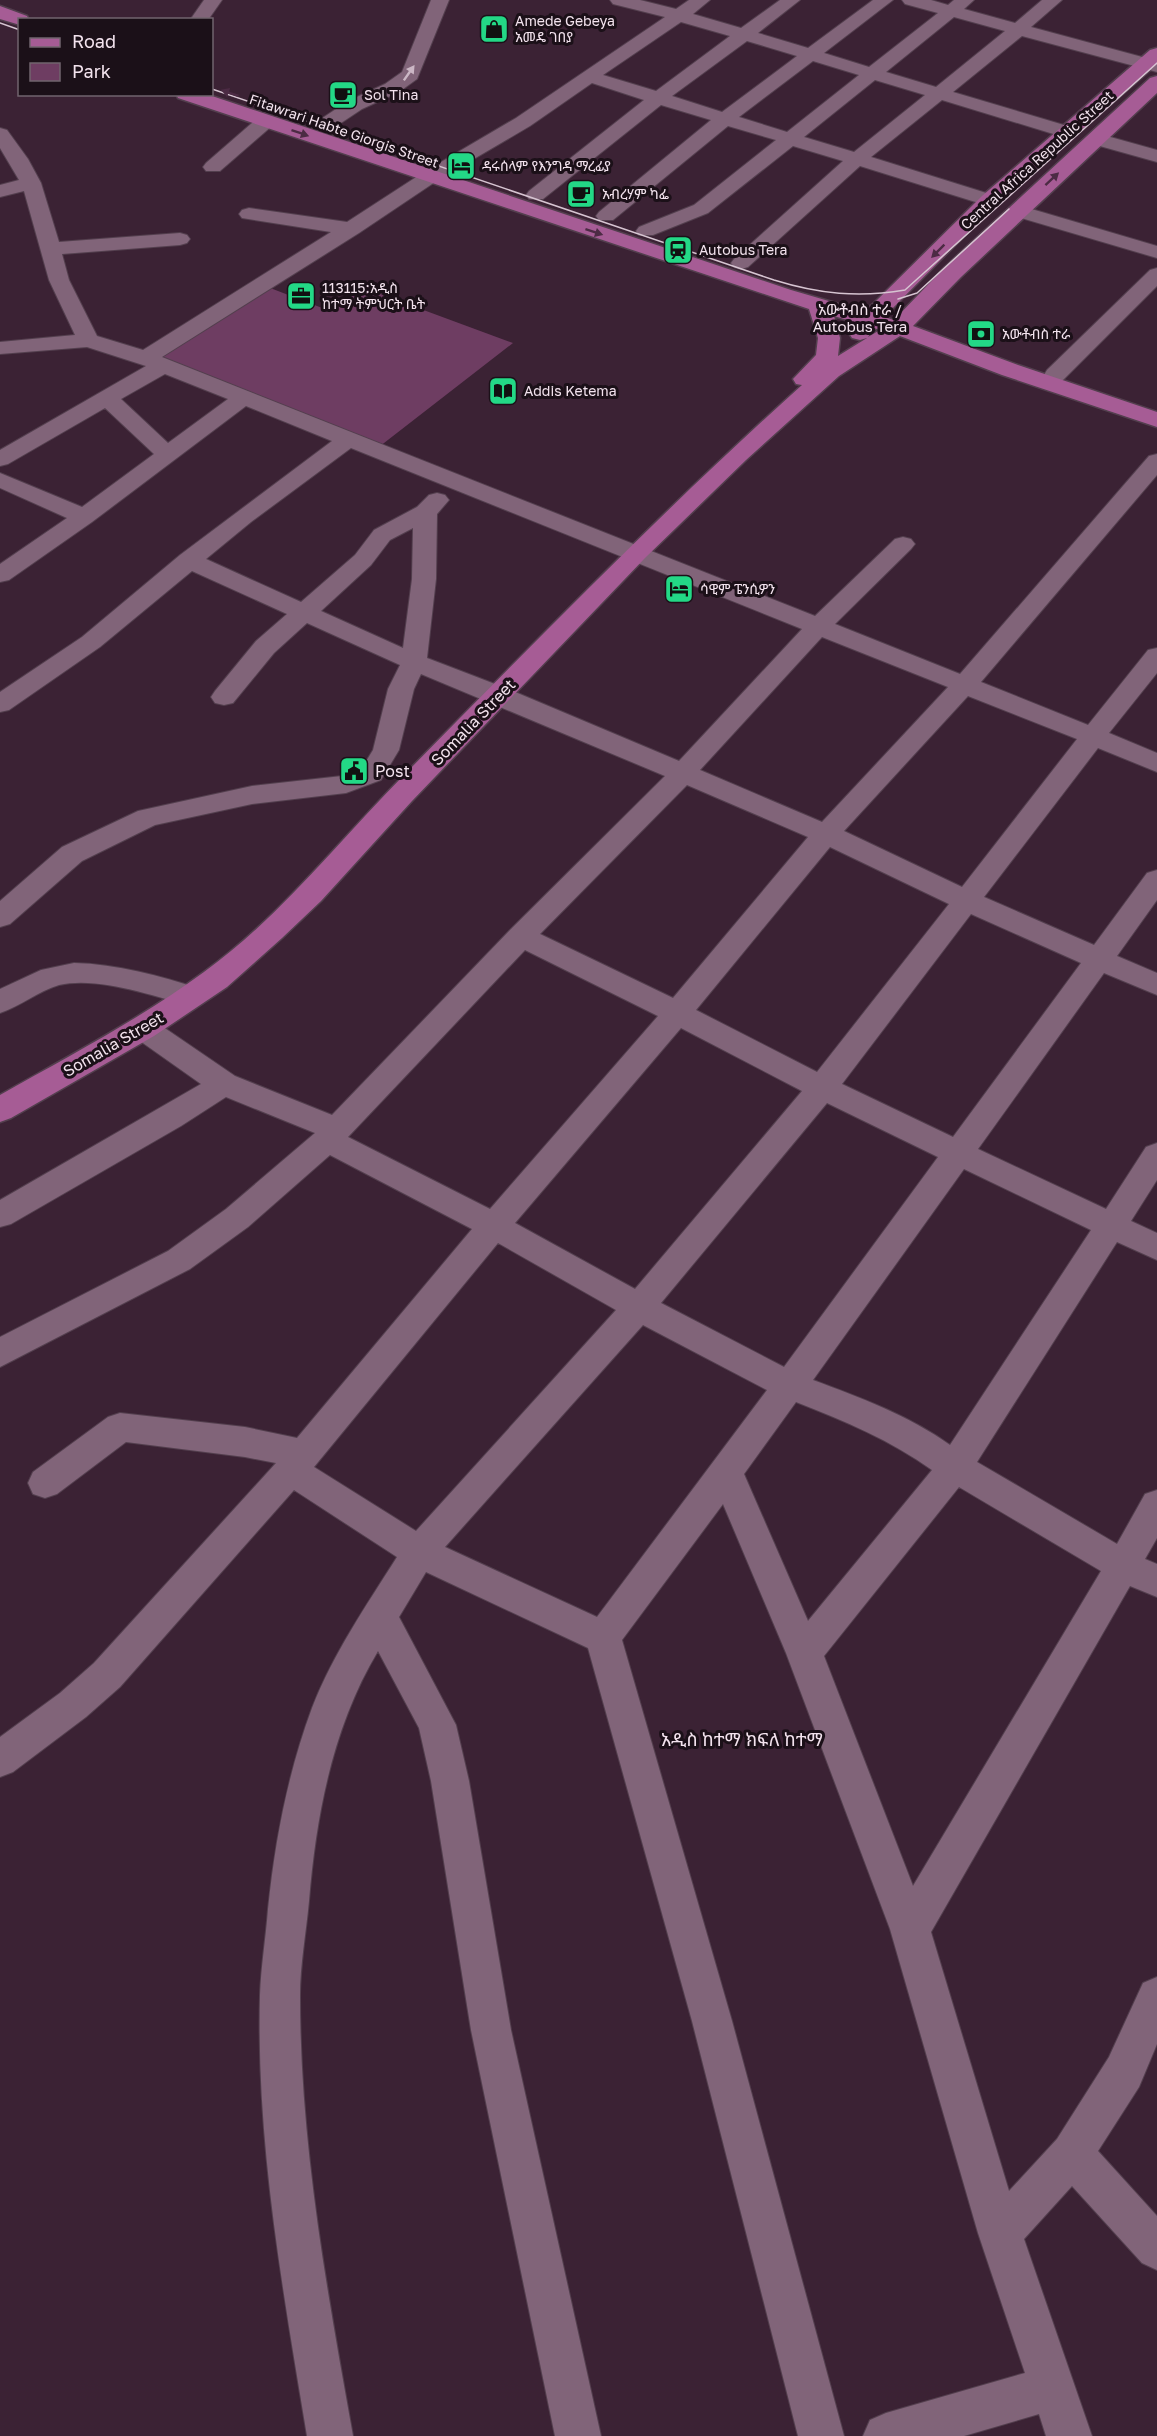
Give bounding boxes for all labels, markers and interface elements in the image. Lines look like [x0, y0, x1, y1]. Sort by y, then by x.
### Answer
place label: Amede Gebeya አመዴ ገበያ [515, 12, 615, 45]
shop icon: Amede Gebeya አመዴ ገበያ [478, 13, 510, 45]
legend [18, 18, 213, 96]
text: Road [72, 30, 116, 52]
text: Park [72, 60, 111, 82]
one-way arrow [403, 65, 415, 81]
cafe icon: Sol Tina [327, 79, 359, 111]
place label: Sol Tina [364, 86, 418, 103]
one-way arrow [221, 87, 239, 97]
street label: Central Africa Republic Street [957, 87, 1116, 233]
street label: Fitawrari Habte Giorgis Street [247, 90, 441, 171]
one-way arrow [292, 128, 310, 138]
hotel icon: ዳሩሰላም የእንግዳ ማረፊያ [445, 150, 477, 182]
place label: ዳሩሰላም የእንግዳ ማረፊያ [482, 157, 611, 174]
one-way arrow [1045, 172, 1060, 186]
cafe icon: አብረሃም ካፌ [565, 178, 597, 210]
place label: አብረሃም ካፌ [602, 185, 669, 202]
one-way arrow [585, 227, 603, 237]
station icon: Autobus Tera [662, 234, 694, 266]
place label: Autobus Tera [699, 241, 787, 258]
one-way arrow [931, 244, 945, 258]
place label: 113115:አዲስ ከተማ ትምህርት ቤት [322, 279, 426, 312]
office icon: 113115:አዲስ ከተማ ትምህርት ቤት [285, 280, 317, 312]
district label: አውቶብስ ተራ / Autobus Tera [813, 300, 907, 335]
bank icon: አውቶብስ ተራ [965, 318, 997, 350]
place label: አውቶብስ ተራ [1002, 325, 1071, 342]
library icon: Addis Ketema [487, 375, 519, 407]
place label: Addis Ketema [524, 382, 617, 399]
hotel icon: ሳዊም ፔንሲዎን [663, 573, 695, 605]
place label: ሳዊም ፔንሲዎን [700, 580, 775, 597]
street label: Somalia Street [427, 674, 519, 770]
public building icon: Post [338, 755, 370, 787]
place label: Post [375, 761, 410, 781]
street label: Somalia Street [59, 1007, 167, 1081]
district label: አዲስ ከተማ ክፍለ ከተማ [661, 1728, 823, 1750]

